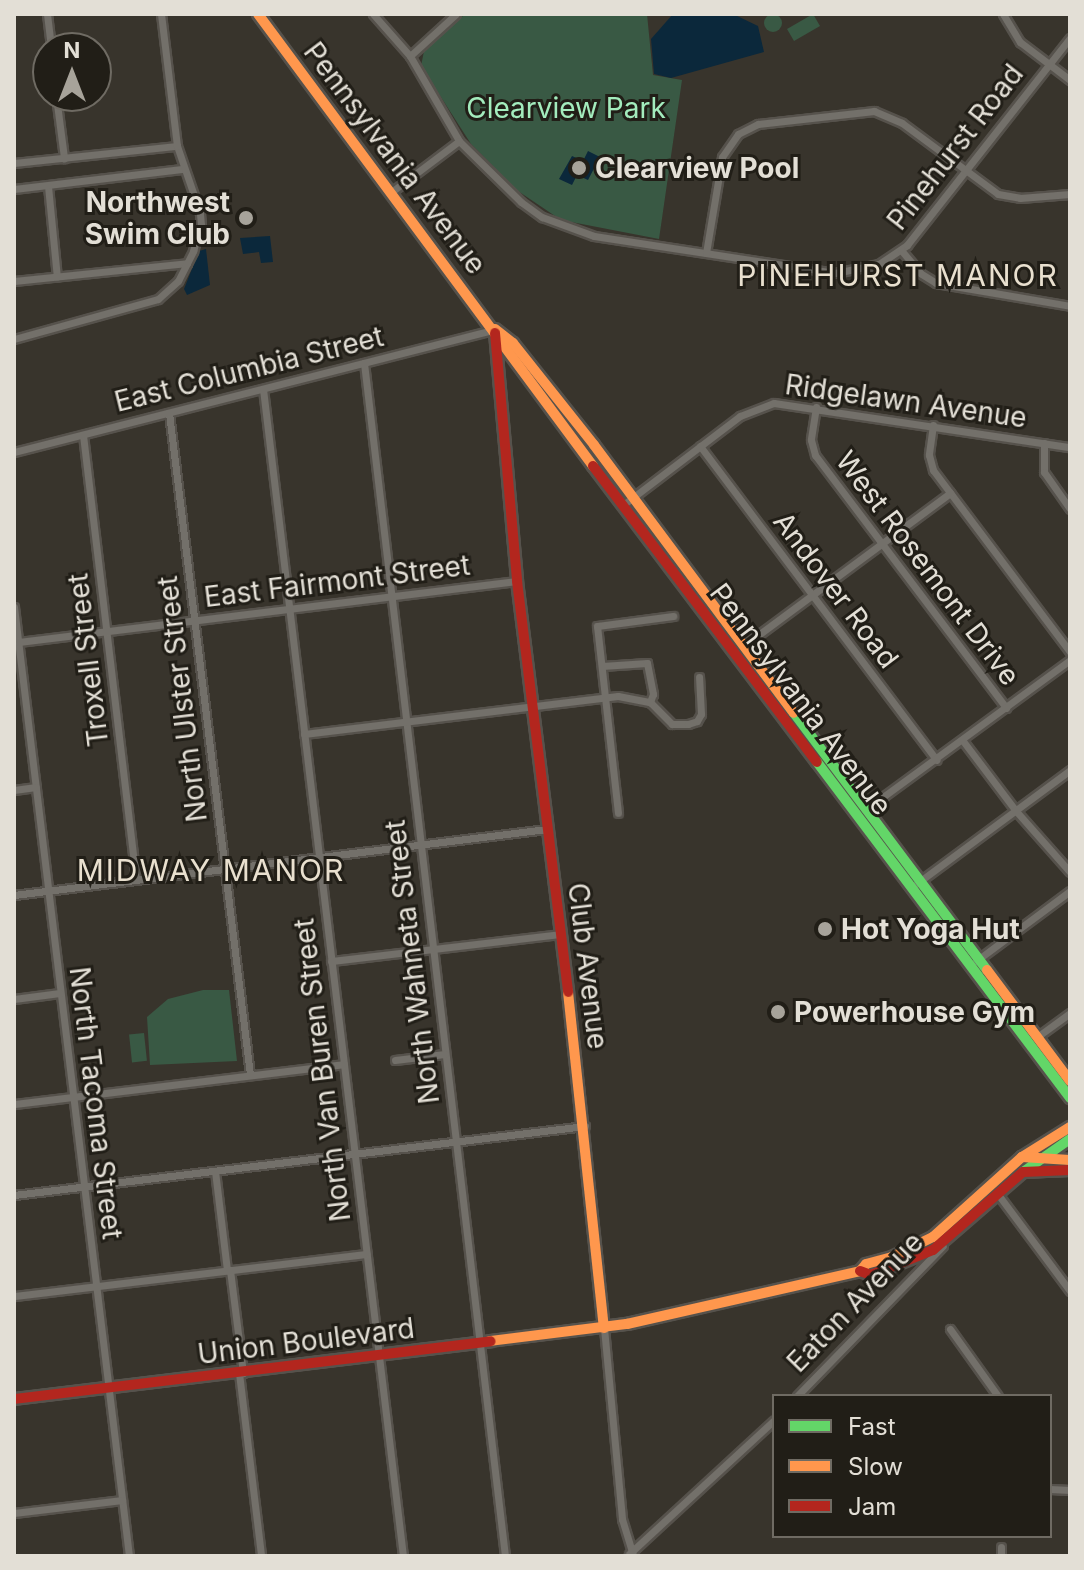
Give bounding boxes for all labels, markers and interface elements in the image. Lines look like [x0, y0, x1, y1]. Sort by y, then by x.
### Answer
north arrow [32, 32, 112, 112]
street label: Pennsylvania Avenue [297, 36, 493, 280]
text: N [64, 37, 80, 63]
street label: Pinehurst Road [880, 58, 1030, 236]
park label: Clearview Park [466, 91, 666, 125]
place label: Clearview Pool [595, 151, 799, 185]
marker: Clearview Pool [570, 159, 588, 177]
place label: Northwest Swim Club [85, 185, 230, 251]
marker: Northwest Swim Club [237, 209, 255, 227]
district label: PINEHURST MANOR [737, 257, 1059, 293]
street label: East Columbia Street [111, 319, 387, 419]
street label: Ridgelawn Avenue [783, 367, 1029, 435]
street label: West Rosemont Drive [829, 444, 1027, 692]
street label: Andover Road [766, 505, 906, 675]
street label: East Fairmont Street [202, 548, 472, 614]
street label: Troxell Street [61, 572, 115, 748]
street label: North Ulster Street [150, 574, 214, 824]
street label: Pennsylvania Avenue [703, 577, 899, 821]
street label: North Wahneta Street [378, 818, 446, 1106]
district label: MIDWAY MANOR [77, 852, 345, 888]
street label: Club Avenue [561, 881, 615, 1051]
place label: Hot Yoga Hut [841, 912, 1020, 946]
street label: North Van Buren Street [287, 916, 357, 1224]
marker: Hot Yoga Hut [816, 920, 834, 938]
street label: North Tacoma Street [63, 965, 129, 1241]
place label: Powerhouse Gym [794, 995, 1035, 1029]
marker: Powerhouse Gym [769, 1003, 787, 1021]
street label: Eaton Avenue [780, 1225, 930, 1379]
street label: Union Boulevard [196, 1311, 416, 1371]
legend [772, 1394, 1052, 1538]
text: Fast [848, 1412, 896, 1441]
text: Slow [848, 1452, 903, 1481]
text: Jam [848, 1492, 896, 1521]

